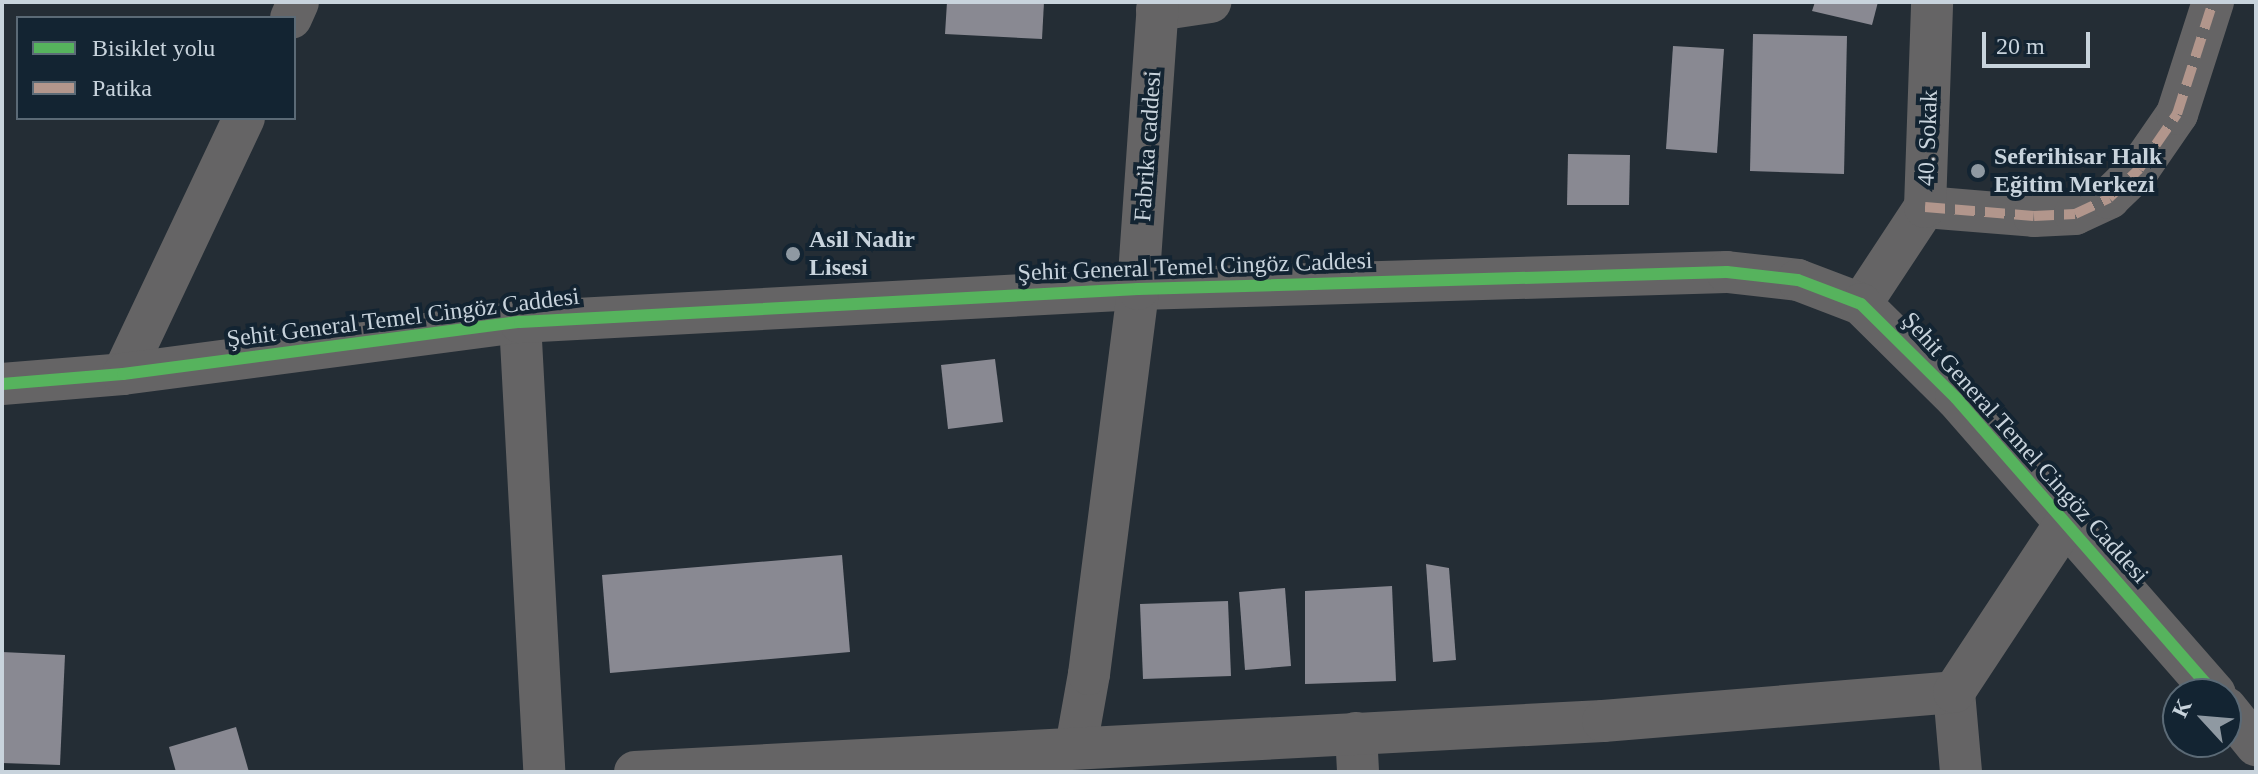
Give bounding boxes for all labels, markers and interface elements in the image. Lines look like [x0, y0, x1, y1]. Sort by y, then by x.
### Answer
legend [16, 16, 296, 120]
scale bar [1986, 16, 2094, 66]
text: 20 m [1996, 33, 2045, 59]
text: Bisiklet yolu [92, 35, 215, 61]
street label: Fabrika caddesi [1128, 70, 1168, 222]
text: Patika [92, 75, 152, 101]
street label: 40. Sokak [1912, 90, 1944, 186]
place label: Seferihisar Halk Eğitim Merkezi [1994, 143, 2163, 199]
marker: Seferihisar Halk Eğitim Merkezi [1969, 162, 1987, 180]
place label: Asil Nadir Lisesi [809, 226, 915, 282]
marker: Asil Nadir Lisesi [784, 245, 802, 263]
street label: Şehit General Temel Cingöz Caddesi [1017, 246, 1373, 288]
street label: Şehit General Temel Cingöz Caddesi [225, 282, 581, 354]
street label: Şehit General Temel Cingöz Caddesi [1895, 306, 2155, 590]
north arrow [2162, 678, 2242, 758]
text: K [2167, 695, 2197, 721]

